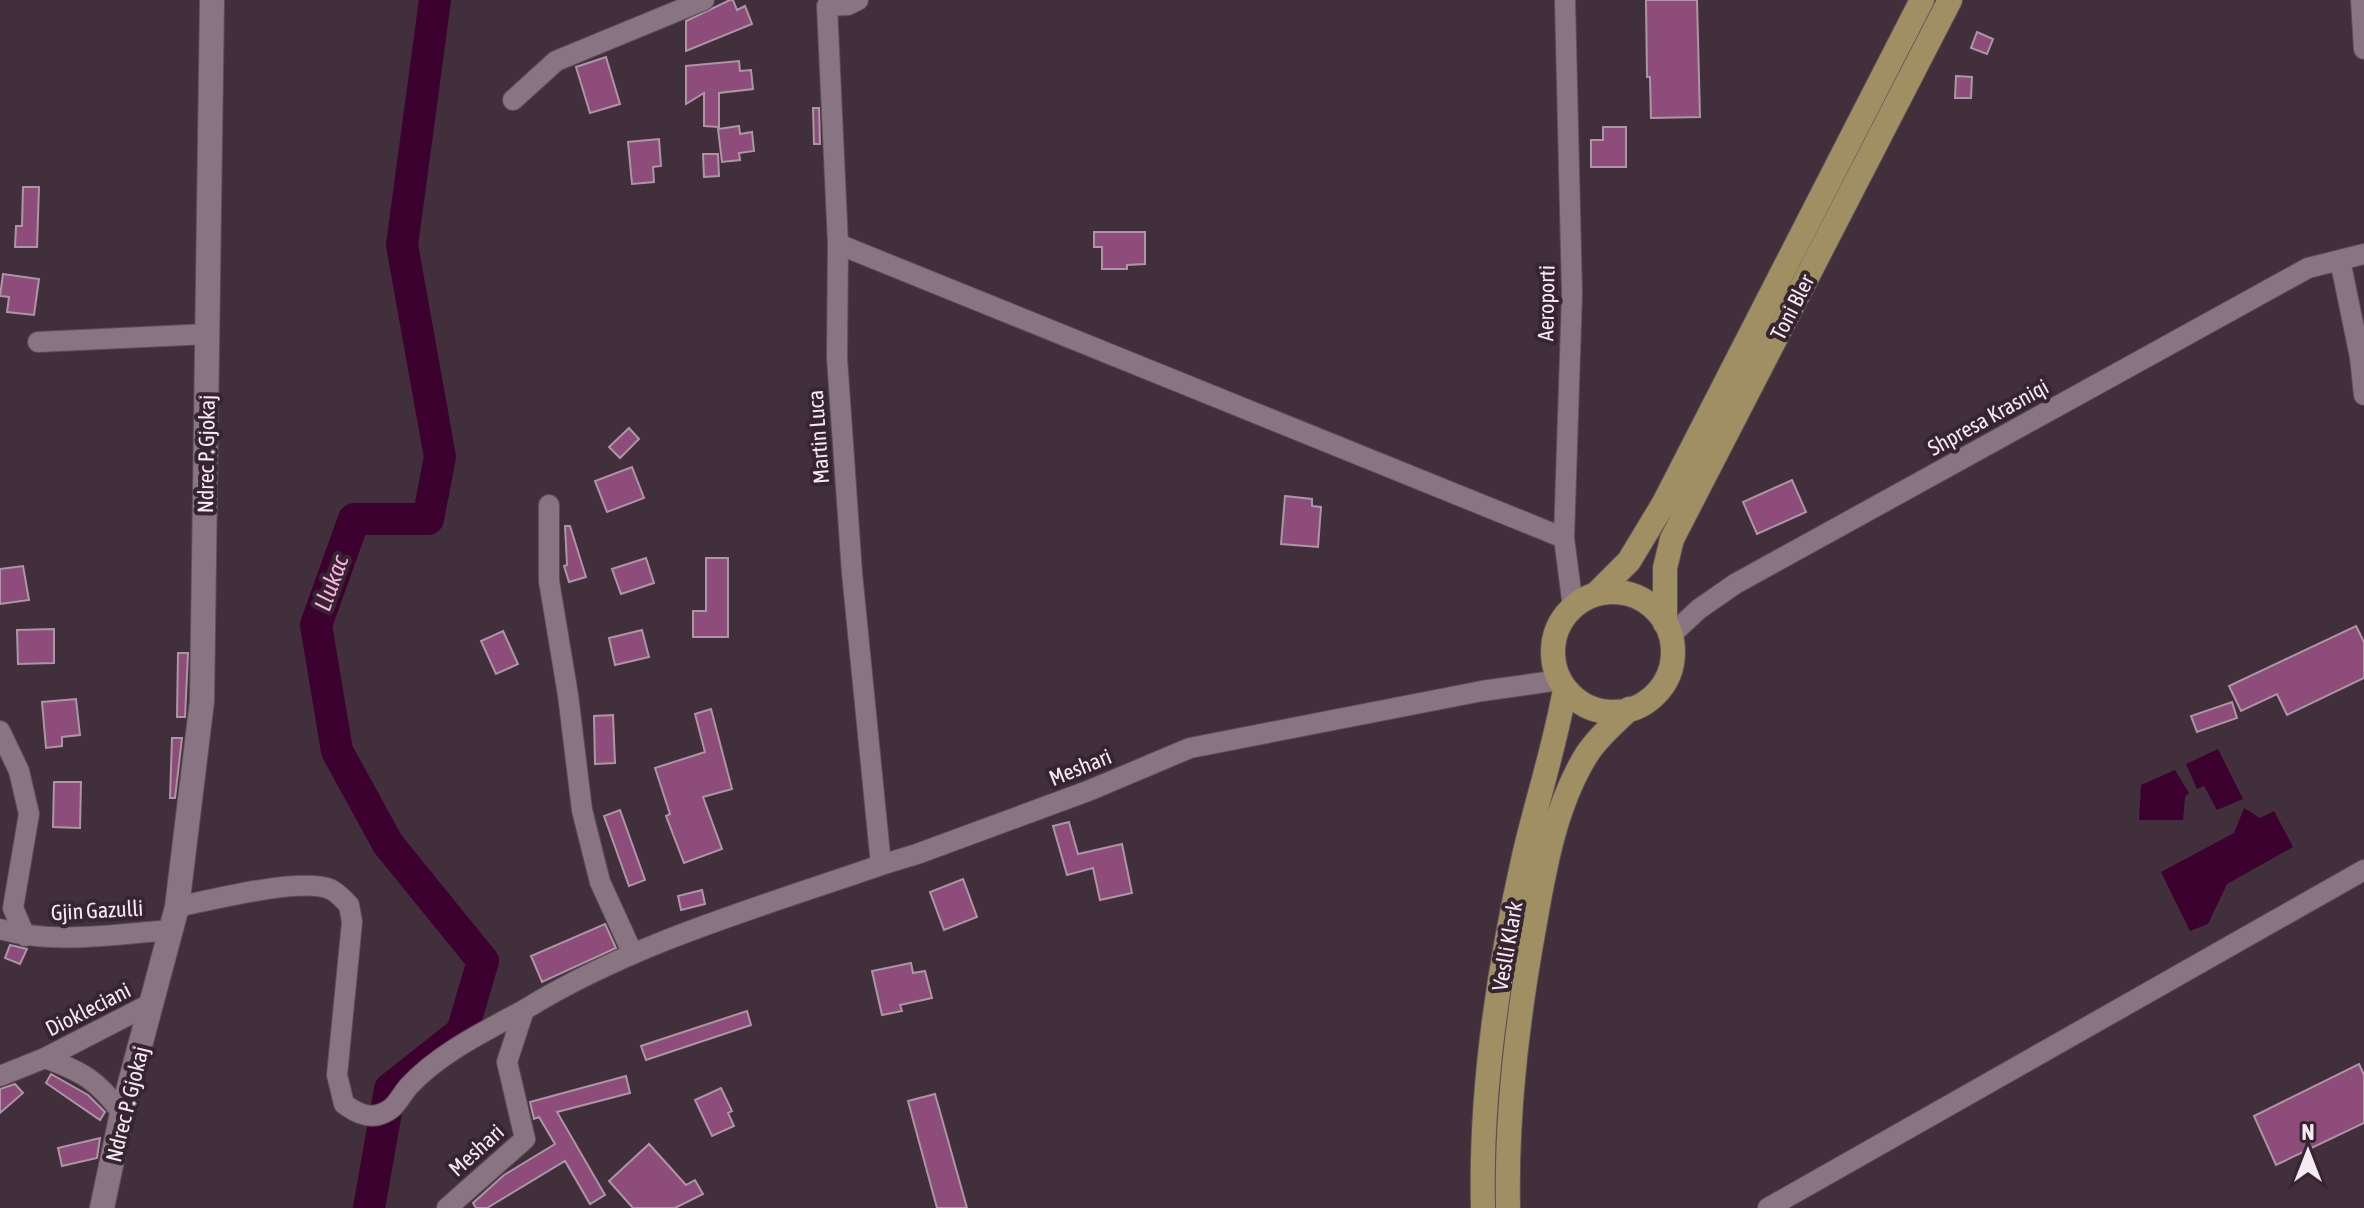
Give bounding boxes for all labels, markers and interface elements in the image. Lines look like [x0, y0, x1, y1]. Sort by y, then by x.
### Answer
street label: Aeroporti [1532, 265, 1560, 341]
street label: Toni Bler [1765, 269, 1820, 344]
street label: Shpresa Krasniqi [1923, 373, 2053, 461]
street label: Martin Luca [802, 389, 834, 485]
street label: Ndrec P. Gjokaj [192, 395, 220, 513]
water label: Llukac [309, 550, 354, 615]
street label: Meshari [1045, 743, 1115, 791]
street label: Gjin Gazulli [50, 895, 144, 925]
street label: Veslli Klark [1486, 899, 1528, 993]
street label: Diokleciani [41, 977, 135, 1041]
street label: Ndrec P. Gjokaj [100, 1043, 154, 1165]
north arrow [2268, 1112, 2348, 1192]
street label: Meshari [443, 1119, 509, 1181]
text: N [2302, 1119, 2314, 1145]

